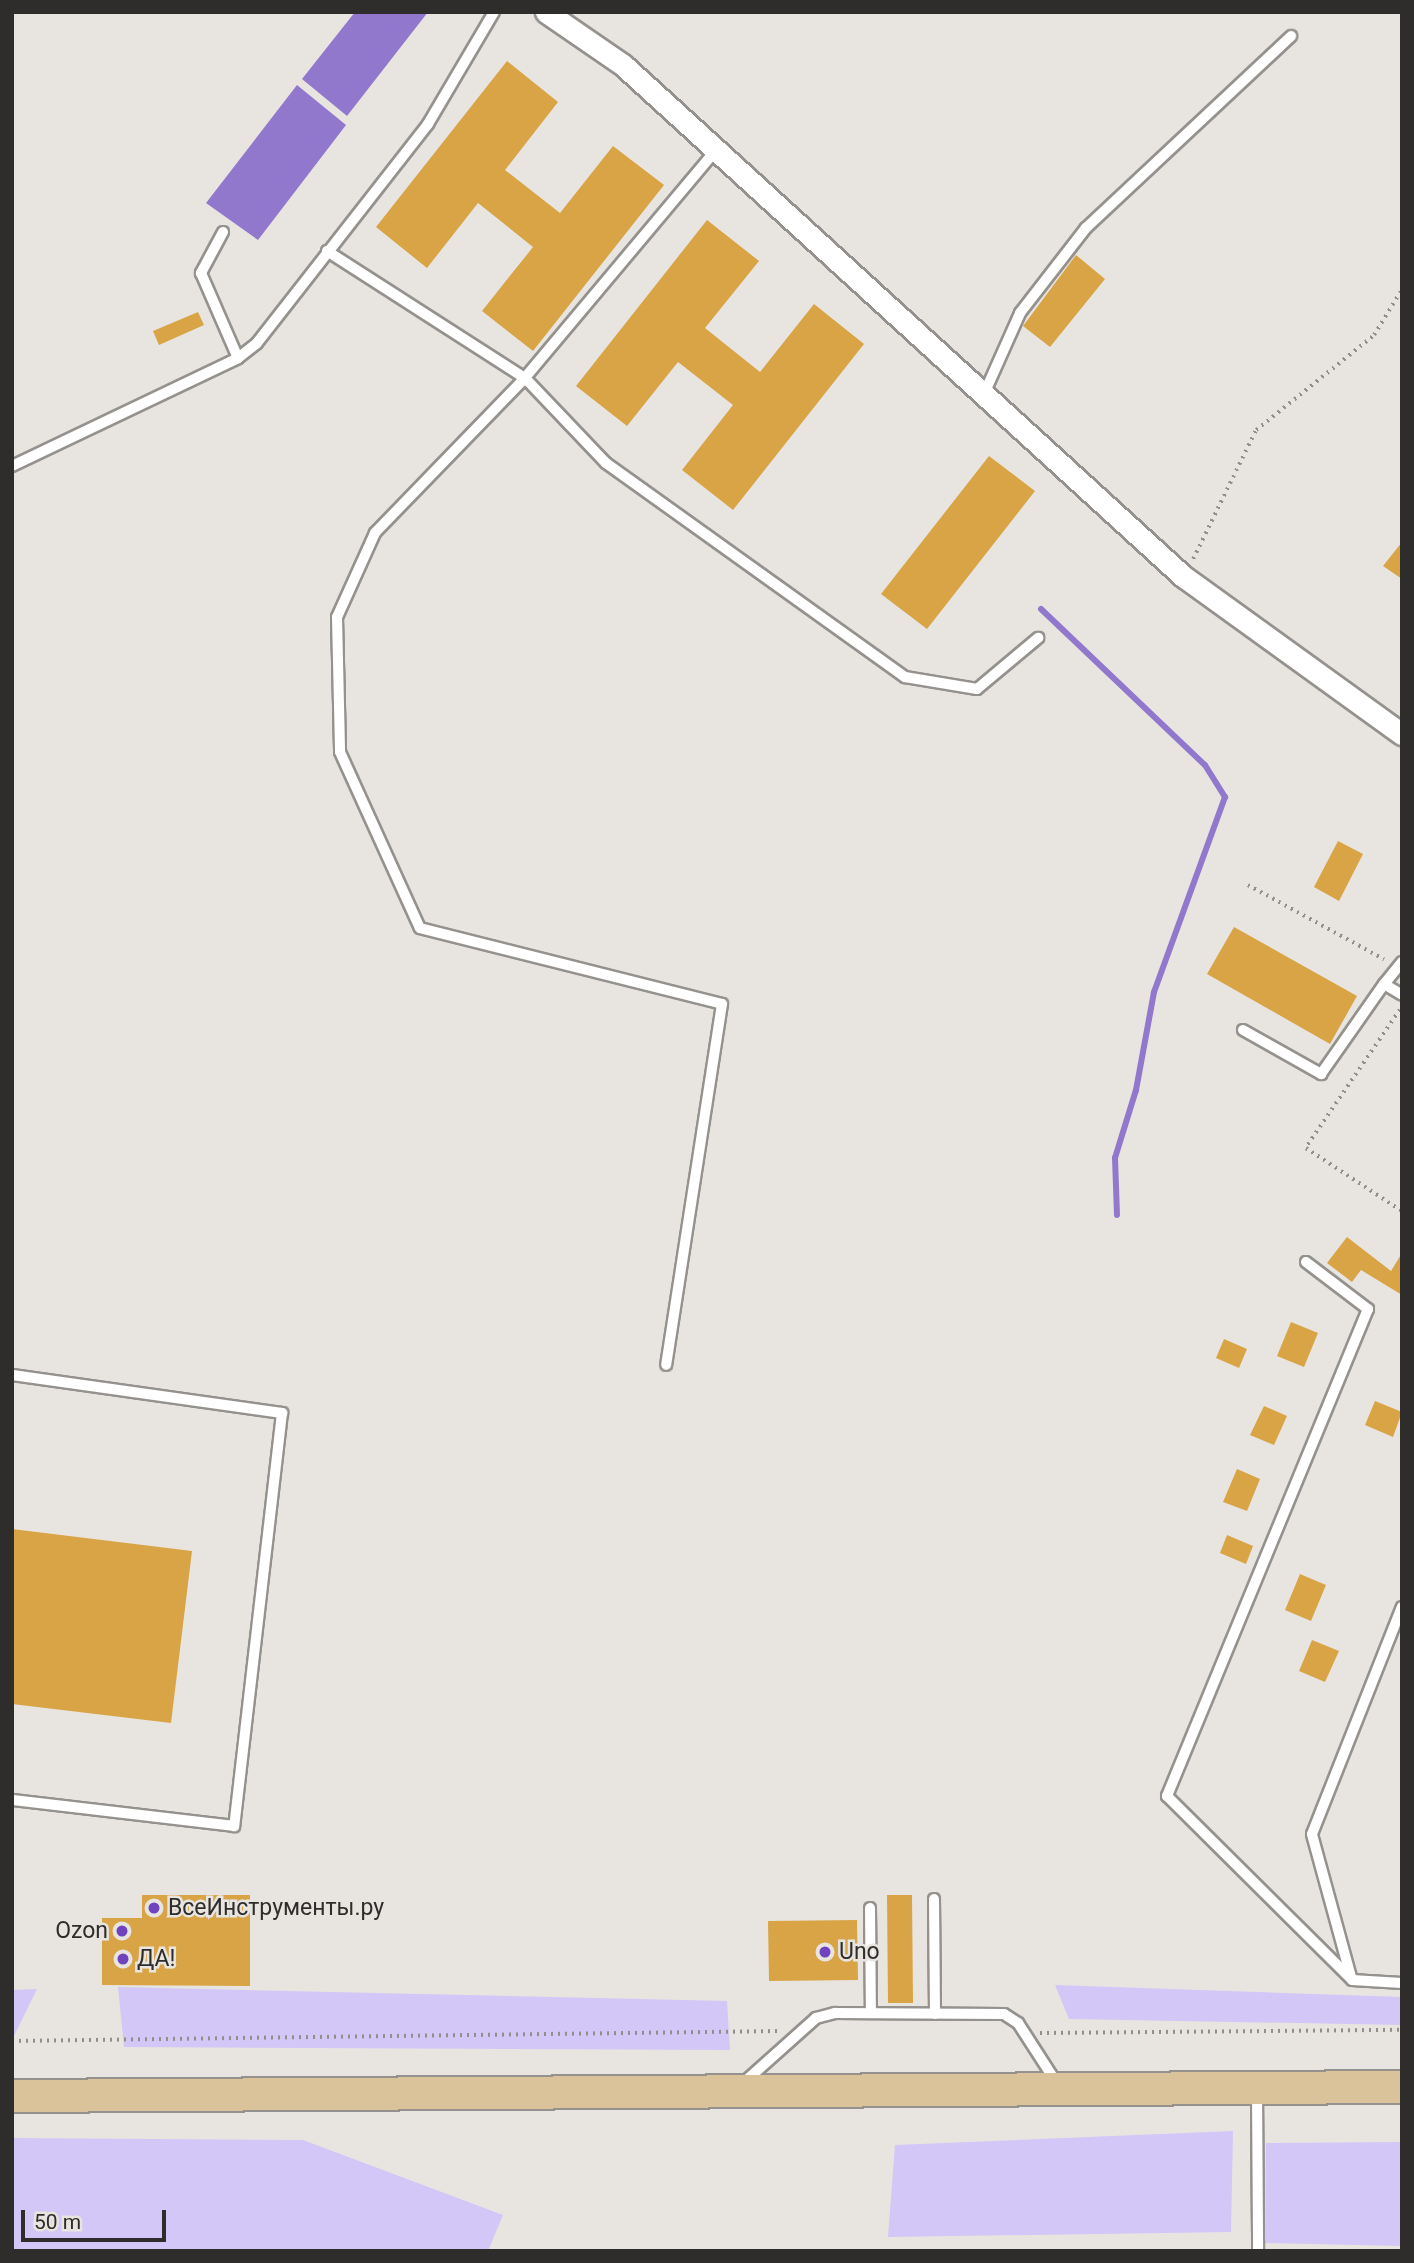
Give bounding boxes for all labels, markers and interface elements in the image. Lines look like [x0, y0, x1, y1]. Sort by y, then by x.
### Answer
place label: ВсеИнструменты.ру [168, 1894, 384, 1922]
marker: ВсеИнструменты.ру [146, 1900, 162, 1916]
place label: Ozon [55, 1917, 108, 1945]
marker: Ozon [114, 1923, 130, 1939]
place label: Uno [839, 1938, 880, 1966]
marker: Uno [817, 1944, 833, 1960]
place label: ДА! [137, 1945, 175, 1973]
marker: ДА! [115, 1951, 131, 1967]
scale bar [24, 2196, 170, 2240]
text: 50 m [34, 2210, 81, 2234]

